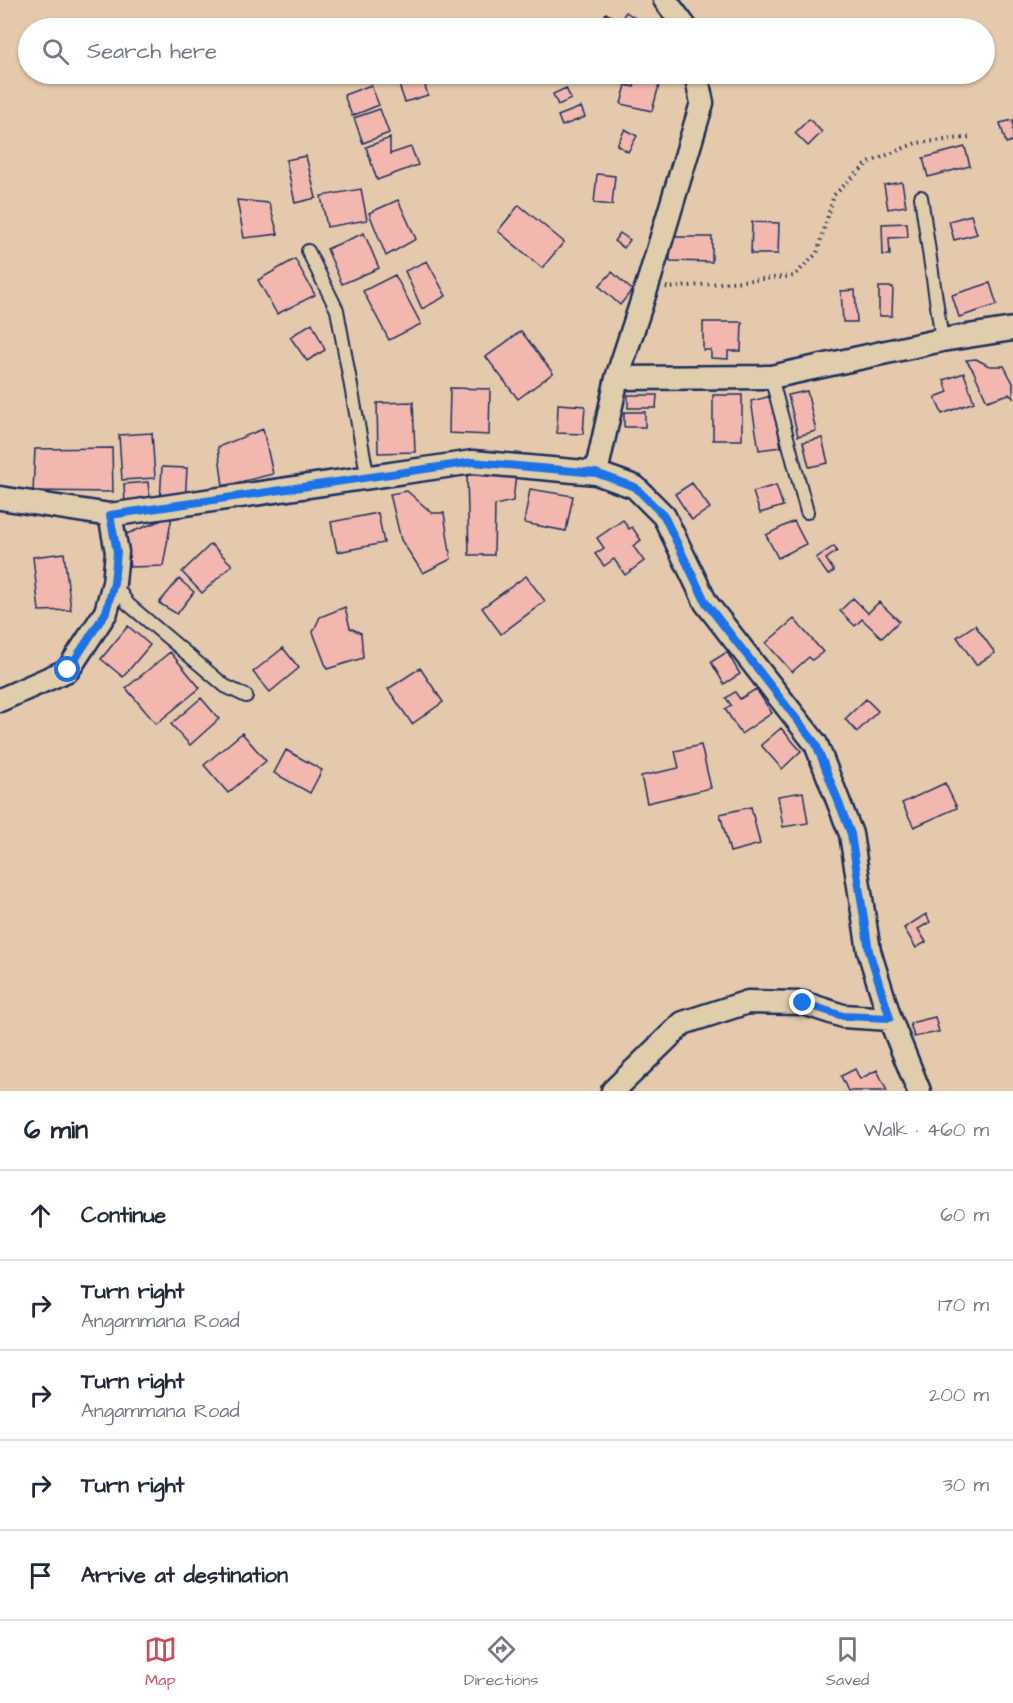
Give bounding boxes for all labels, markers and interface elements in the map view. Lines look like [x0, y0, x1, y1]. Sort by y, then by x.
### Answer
search box [18, 18, 995, 84]
icon: search [39, 35, 72, 68]
text: Search here [87, 36, 217, 67]
route start [54, 656, 80, 682]
route end [789, 989, 815, 1015]
text: 6 min [24, 1112, 88, 1148]
text: Walk · 460 m [863, 1116, 989, 1144]
icon: ahead [24, 1199, 57, 1232]
text: Continue [81, 1200, 166, 1231]
text: 60 m [940, 1201, 989, 1229]
text: Turn right [81, 1276, 184, 1307]
icon: right [24, 1289, 57, 1322]
text: 170 m [938, 1291, 989, 1319]
text: Angammana Road [81, 1307, 240, 1335]
text: Turn right [81, 1366, 184, 1397]
icon: right [24, 1379, 57, 1412]
text: 200 m [929, 1381, 989, 1409]
text: Angammana Road [81, 1397, 240, 1425]
icon: right [24, 1469, 57, 1502]
text: Turn right [81, 1470, 184, 1501]
text: 30 m [943, 1471, 989, 1499]
icon: arrive [24, 1559, 57, 1592]
text: Arrive at destination [81, 1560, 288, 1591]
tab: Map [144, 1633, 177, 1691]
tab: Directions [464, 1633, 538, 1691]
tab: Saved [826, 1633, 869, 1691]

